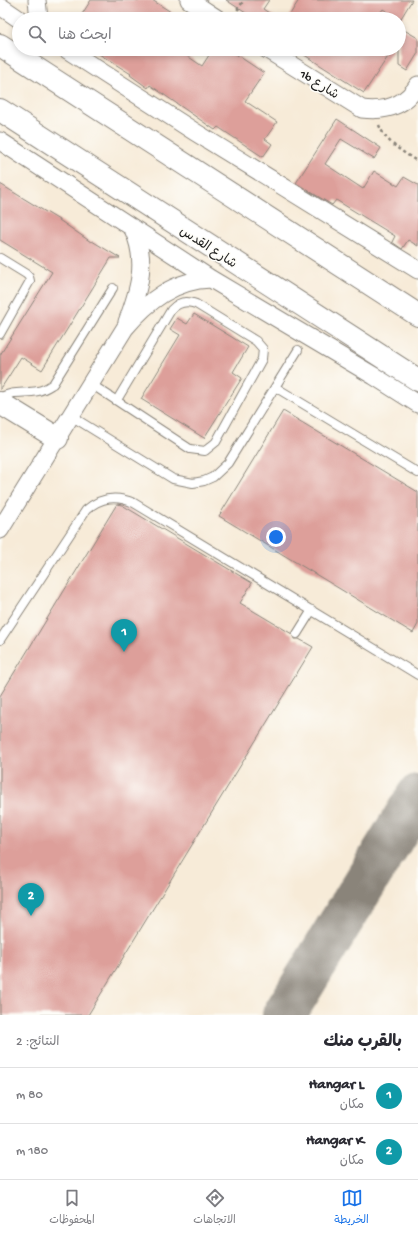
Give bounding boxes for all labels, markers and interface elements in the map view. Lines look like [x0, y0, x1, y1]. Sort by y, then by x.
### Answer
search box [12, 12, 406, 56]
icon: search [26, 23, 48, 45]
text: ابحث هنا [58, 27, 112, 45]
street label: 1b شارع [295, 67, 341, 103]
street label: شارع القدس [176, 224, 239, 272]
your location [266, 527, 286, 547]
pin: 1 [111, 619, 137, 652]
pin: 2 [18, 883, 44, 916]
text: بالقرب منك [323, 1033, 402, 1053]
text: النتائج: 2 [16, 1035, 60, 1050]
text: Hangar L [309, 1076, 364, 1094]
text: 80 m [16, 1088, 43, 1103]
text: 1 [386, 1088, 392, 1103]
text: مكان [340, 1098, 364, 1113]
text: Hangar K [306, 1132, 364, 1150]
text: 180 m [16, 1144, 48, 1159]
text: 2 [386, 1144, 392, 1159]
text: مكان [340, 1154, 364, 1169]
tab: المحفوظات [49, 1187, 95, 1229]
tab: الاتجاهات [193, 1187, 236, 1229]
tab: الخريطة [334, 1187, 369, 1229]

